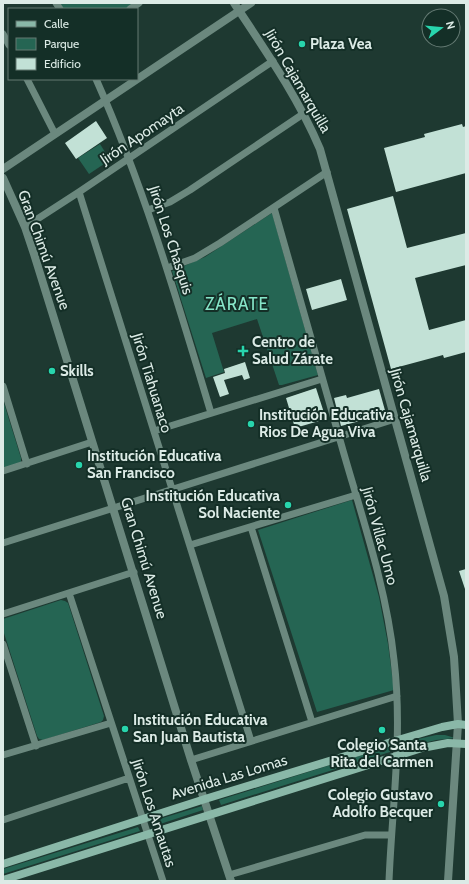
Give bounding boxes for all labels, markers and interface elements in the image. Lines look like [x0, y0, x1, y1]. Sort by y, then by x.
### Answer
legend [8, 8, 138, 80]
north arrow [421, 8, 461, 48]
text: Calle [44, 16, 69, 31]
text: N [443, 20, 458, 31]
street label: Jirón Cajamarquilla [260, 25, 335, 137]
place label: Plaza Vea [310, 35, 372, 53]
text: Parque [44, 36, 79, 51]
marker: Plaza Vea [297, 39, 307, 49]
text: Edificio [44, 56, 81, 71]
street label: Jirón Apomayta [96, 99, 188, 169]
street label: Jirón Los Chasquis [145, 183, 197, 297]
street label: Gran Chimú Avenue [14, 188, 74, 313]
district label: ZÁRATE [205, 293, 269, 314]
street label: Jirón Tiahuanaco [128, 330, 176, 435]
place label: Centro de Salud Zárate [252, 333, 333, 368]
marker: Centro de Salud Zárate [237, 345, 249, 357]
place label: Skills [60, 362, 94, 380]
street label: Jirón Cajamarquilla [386, 365, 436, 484]
marker: Skills [47, 366, 57, 376]
place label: Institución Educativa Rios De Agua Viva [259, 406, 394, 441]
marker: Institución Educativa Rios De Agua Viva [246, 419, 256, 429]
place label: Institución Educativa San Francisco [87, 447, 222, 482]
marker: Institución Educativa San Francisco [74, 460, 84, 470]
street label: Jirón Villac Umo [358, 484, 402, 587]
place label: Institución Educativa Sol Naciente [145, 487, 281, 522]
street label: Gran Chimú Avenue [117, 495, 171, 621]
marker: Institución Educativa Sol Naciente [283, 500, 293, 510]
place label: Institución Educativa San Juan Bautista [133, 711, 268, 746]
marker: Institución Educativa San Juan Bautista [120, 724, 130, 734]
marker: Colegio Santa Rita del Carmen [377, 725, 387, 735]
place label: Colegio Santa Rita del Carmen [330, 736, 434, 771]
street label: Avenida Las Lomas [169, 751, 289, 803]
street label: Jirón Los Amautas [128, 756, 180, 869]
place label: Colegio Gustavo Adolfo Becquer [328, 786, 433, 821]
marker: Colegio Gustavo Adolfo Becquer [436, 799, 446, 809]

